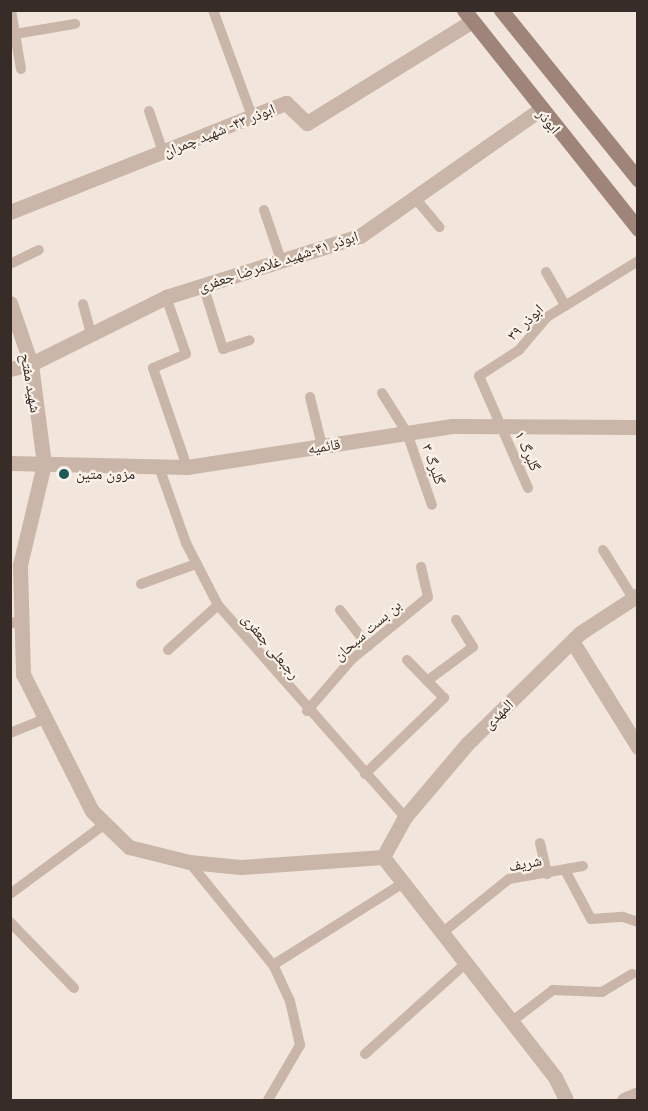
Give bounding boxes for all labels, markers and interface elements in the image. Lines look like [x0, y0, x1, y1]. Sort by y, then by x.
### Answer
street label: ابوذر ۴۳- شهید چمران [160, 99, 278, 161]
street label: ابوذر [534, 105, 564, 137]
street label: ابوذر ۴۱-شهید غلامرضا جعفری [196, 227, 360, 295]
street label: ابوذر ۳۹ [503, 300, 547, 344]
street label: شهید مفتح [17, 352, 45, 414]
street label: گلبرگ ۱ [511, 428, 545, 474]
street label: قائمیه [306, 435, 342, 457]
street label: گلبرگ ۳ [419, 441, 449, 487]
place label: مزون متین [76, 465, 135, 483]
marker: مزون متین [57, 467, 71, 481]
street label: بن بست سبحان [329, 596, 405, 664]
street label: رجبعلی جعفری [238, 609, 304, 683]
street label: المهدی [479, 695, 517, 733]
street label: شریف [507, 851, 543, 875]

